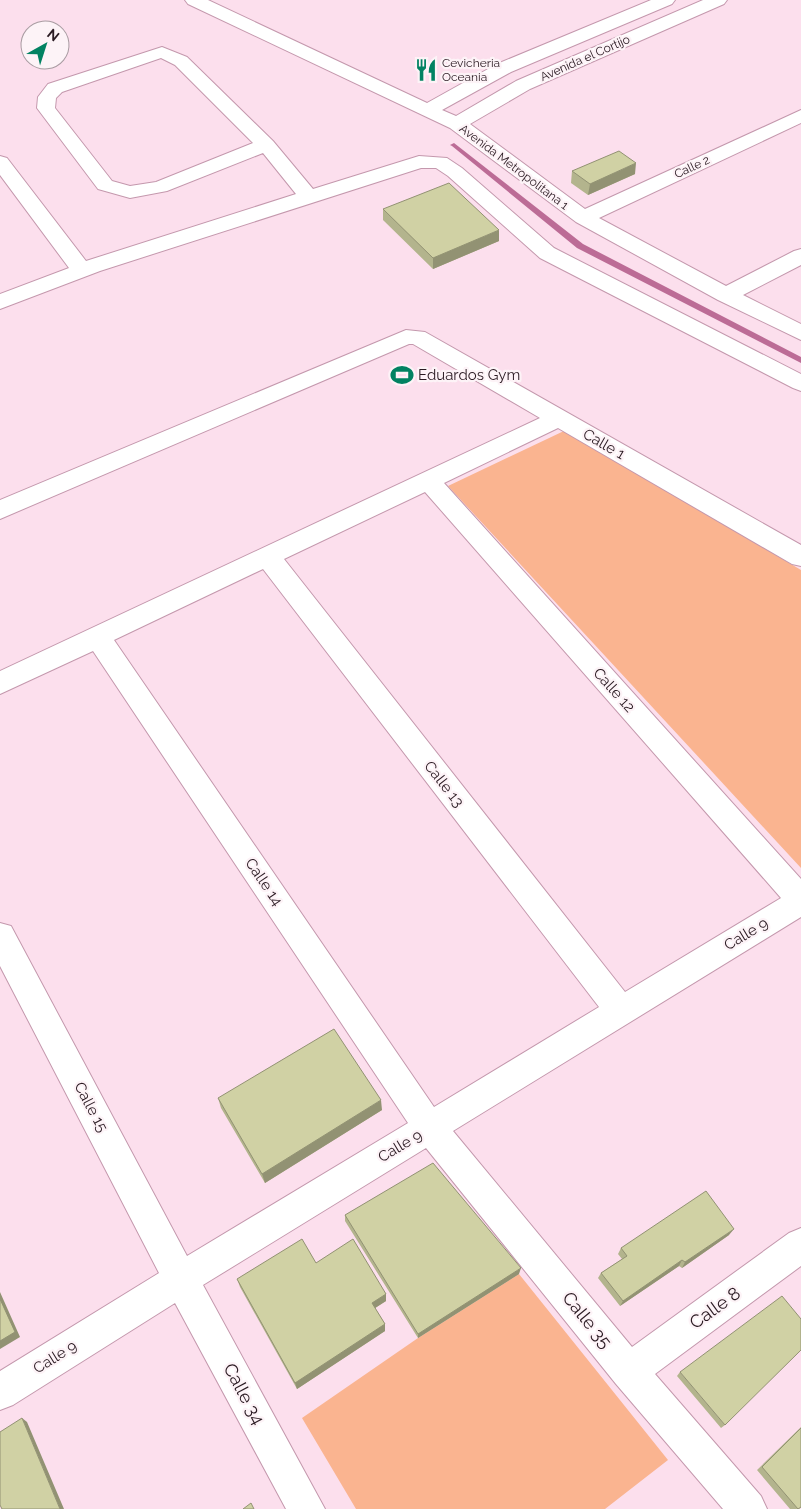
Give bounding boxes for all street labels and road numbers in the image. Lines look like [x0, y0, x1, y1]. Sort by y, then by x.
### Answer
street label: Avenida el Cortijo [538, 32, 632, 84]
street label: Avenida Metropolitana 1 [457, 121, 571, 213]
street label: Calle 2 [672, 153, 712, 181]
street label: Calle 1 [580, 425, 629, 464]
street label: Calle 12 [589, 664, 639, 716]
street label: Calle 13 [420, 757, 468, 811]
street label: Calle 14 [241, 855, 287, 909]
street label: Calle 9 [721, 914, 771, 954]
street label: Calle 15 [70, 1079, 112, 1135]
street label: Calle 9 [375, 1126, 425, 1166]
street label: Calle 8 [685, 1282, 744, 1333]
street label: Calle 35 [558, 1287, 617, 1352]
street label: Calle 9 [30, 1337, 80, 1377]
street label: Calle 34 [220, 1359, 269, 1428]

